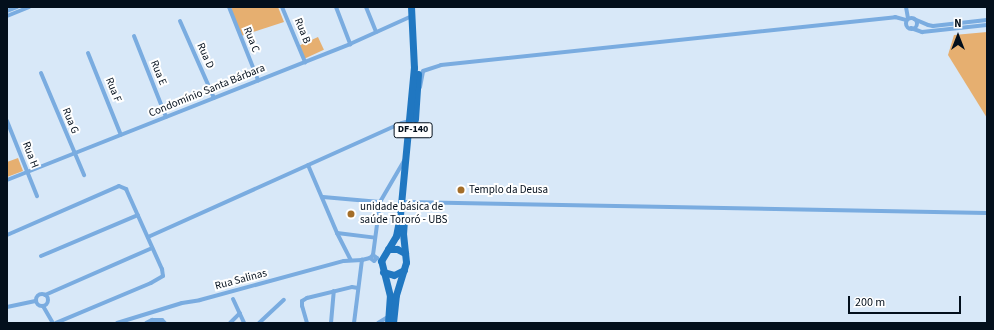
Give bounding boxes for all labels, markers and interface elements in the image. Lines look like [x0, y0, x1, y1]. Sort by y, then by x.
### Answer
street label: Rua B [291, 16, 313, 46]
north arrow [938, 16, 978, 56]
text: N [954, 16, 962, 31]
street label: Rua C [240, 25, 262, 55]
street label: Rua D [194, 41, 216, 71]
street label: Rua E [147, 59, 169, 87]
street label: Condomínio Santa Bárbara [147, 62, 267, 120]
street label: Rua F [102, 76, 124, 104]
street label: Rua G [59, 106, 81, 136]
road number: DF-140 [393, 122, 433, 138]
street label: Rua H [19, 140, 41, 170]
place label: Templo da Deusa [469, 183, 548, 197]
marker: Templo da Deusa [456, 185, 466, 195]
place label: unidade básica de saúde Tororó - UBS [360, 201, 447, 227]
marker: unidade básica de saúde Tororó - UBS [345, 208, 357, 220]
street label: Rua Salinas [214, 267, 268, 293]
scale bar [850, 288, 963, 314]
text: 200 m [855, 294, 885, 311]

